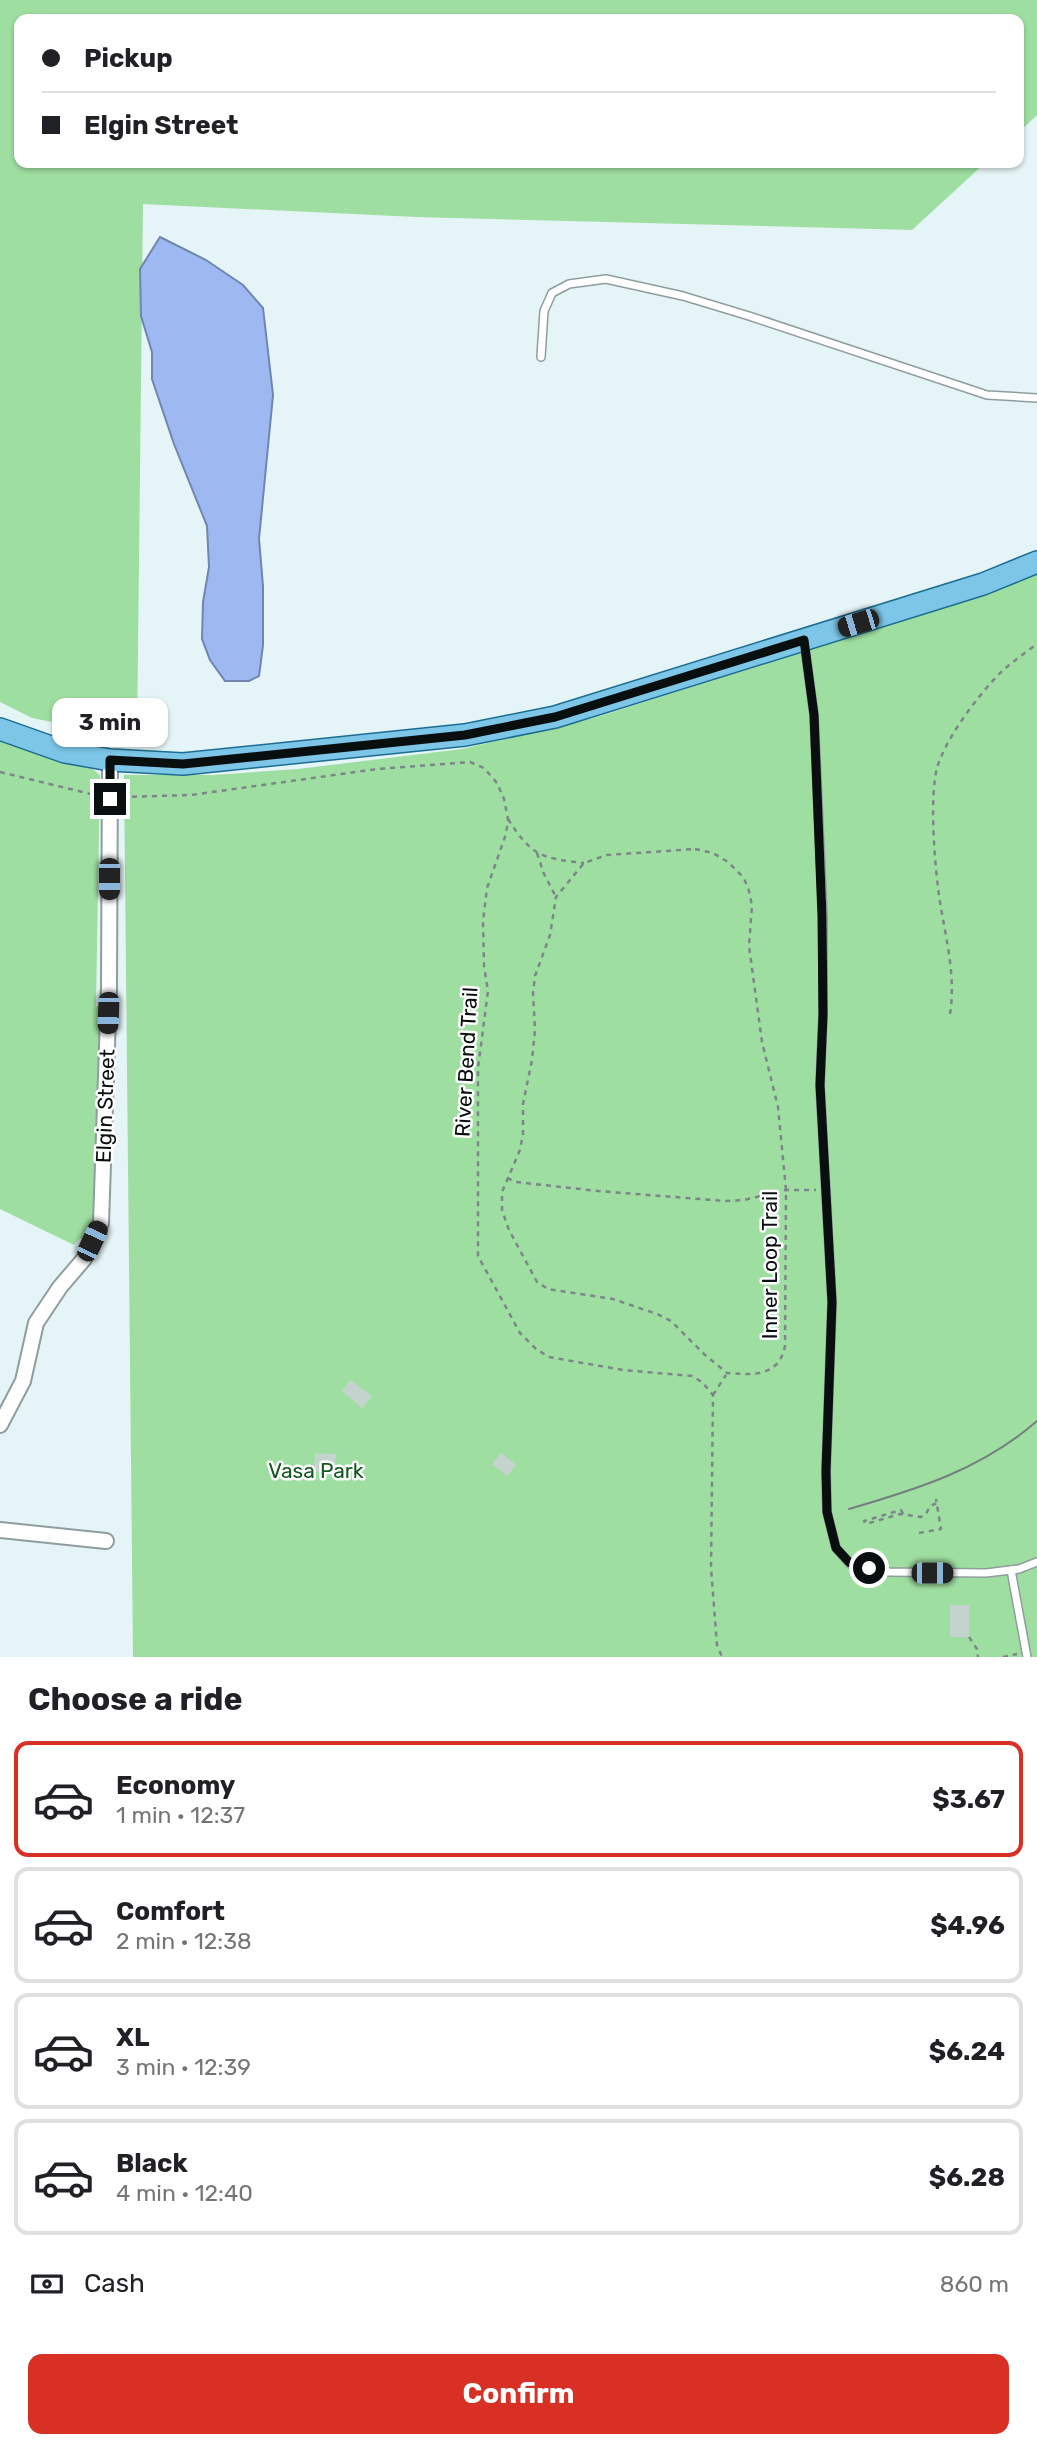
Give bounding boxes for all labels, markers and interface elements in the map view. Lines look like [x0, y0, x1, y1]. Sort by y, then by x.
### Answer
text: Pickup [84, 43, 173, 74]
text: Elgin Street [84, 110, 238, 141]
car [835, 607, 882, 639]
callout: 3 min [52, 698, 168, 746]
text: 3 min [79, 708, 141, 736]
route end [94, 783, 126, 815]
car [99, 858, 120, 900]
street label: River Bend Trail [450, 986, 482, 1138]
car [97, 992, 120, 1034]
street label: Elgin Street [91, 1049, 119, 1163]
street label: Inner Loop Trail [757, 1191, 782, 1339]
car [74, 1218, 111, 1264]
park label: Vasa Park [268, 1458, 364, 1483]
route start [853, 1552, 885, 1584]
car [912, 1563, 954, 1584]
text: Choose a ride [28, 1680, 242, 1718]
icon: car [32, 1768, 95, 1831]
text: Economy [116, 1770, 235, 1801]
text: $3.67 [932, 1784, 1005, 1815]
text: 1 min · 12:37 [116, 1801, 245, 1829]
icon: car [32, 1894, 95, 1957]
text: Comfort [116, 1896, 225, 1927]
text: $4.96 [930, 1910, 1005, 1941]
text: 2 min · 12:38 [116, 1927, 252, 1955]
icon: car [32, 2020, 95, 2083]
text: XL [116, 2022, 149, 2053]
text: $6.24 [929, 2036, 1005, 2067]
text: 3 min · 12:39 [116, 2053, 251, 2081]
icon: car [32, 2146, 95, 2209]
text: Black [116, 2148, 188, 2179]
text: $6.28 [929, 2162, 1005, 2193]
text: 4 min · 12:40 [116, 2179, 253, 2207]
icon: cash [28, 2265, 66, 2303]
text: Cash [84, 2268, 145, 2299]
text: 860 m [940, 2270, 1009, 2298]
button: Confirm [28, 2354, 1009, 2434]

